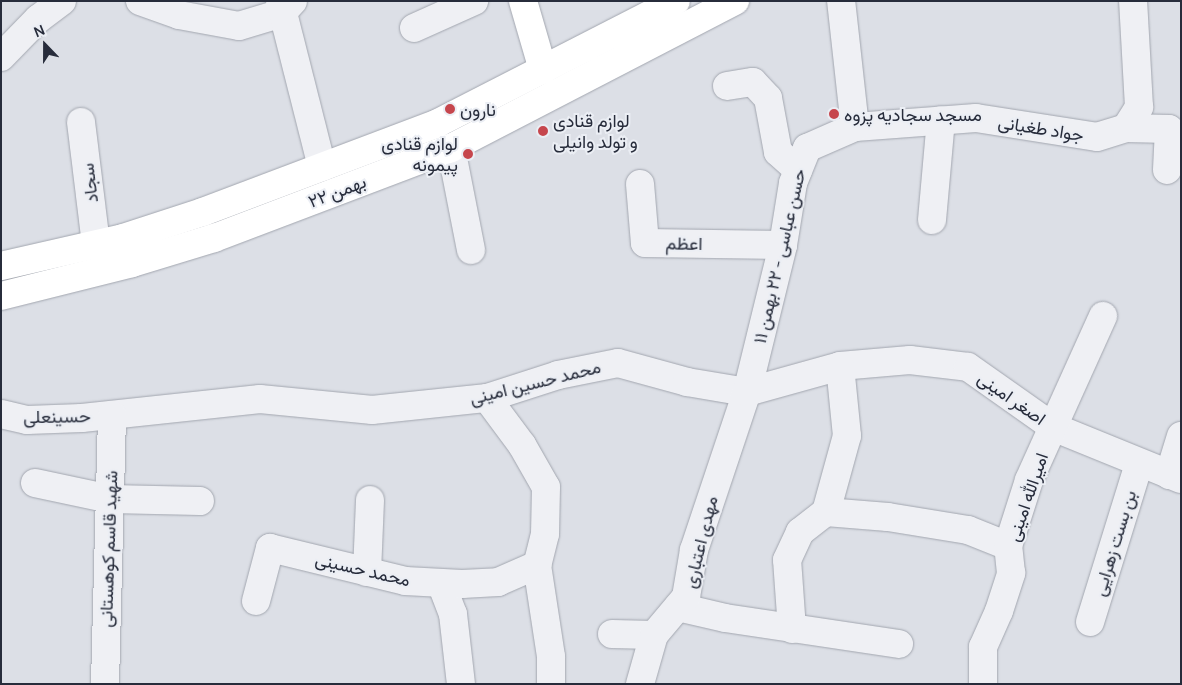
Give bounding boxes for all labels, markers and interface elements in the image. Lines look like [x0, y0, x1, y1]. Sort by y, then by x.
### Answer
north arrow [20, 20, 70, 70]
text: N [31, 20, 47, 41]
place label: نارون [460, 98, 496, 120]
marker: نارون [444, 103, 456, 115]
place label: مسجد سجادیه پزوه [844, 103, 982, 125]
marker: مسجد سجادیه پزوه [828, 108, 840, 120]
place label: لوازم قنادی و تولد وانیلی [553, 110, 638, 152]
street label: جواد طغیانی [997, 111, 1085, 145]
marker: لوازم قنادی و تولد وانیلی [537, 125, 549, 137]
place label: لوازم قنادی پیمونه [381, 133, 458, 176]
marker: لوازم قنادی پیمونه [462, 148, 474, 160]
street label: سجاد [76, 162, 102, 204]
street label: حسن عباسی - ۲۲ بهمن ۱۱ [748, 166, 810, 346]
street label: ۲۲ بهمن [305, 170, 369, 212]
street label: اعظم [665, 232, 703, 254]
street label: محمد حسین امینی [467, 355, 603, 409]
street label: اصغر امینی [974, 367, 1050, 429]
street label: حسینعلی [23, 405, 91, 427]
street label: امیرالله امینی [1002, 450, 1052, 544]
street label: شهید قاسم کوهستانی [94, 470, 122, 628]
street label: بن بست زهرایی [1088, 487, 1140, 599]
street label: مهدی اعتباری [678, 494, 722, 590]
street label: محمد حسینی [313, 548, 413, 590]

